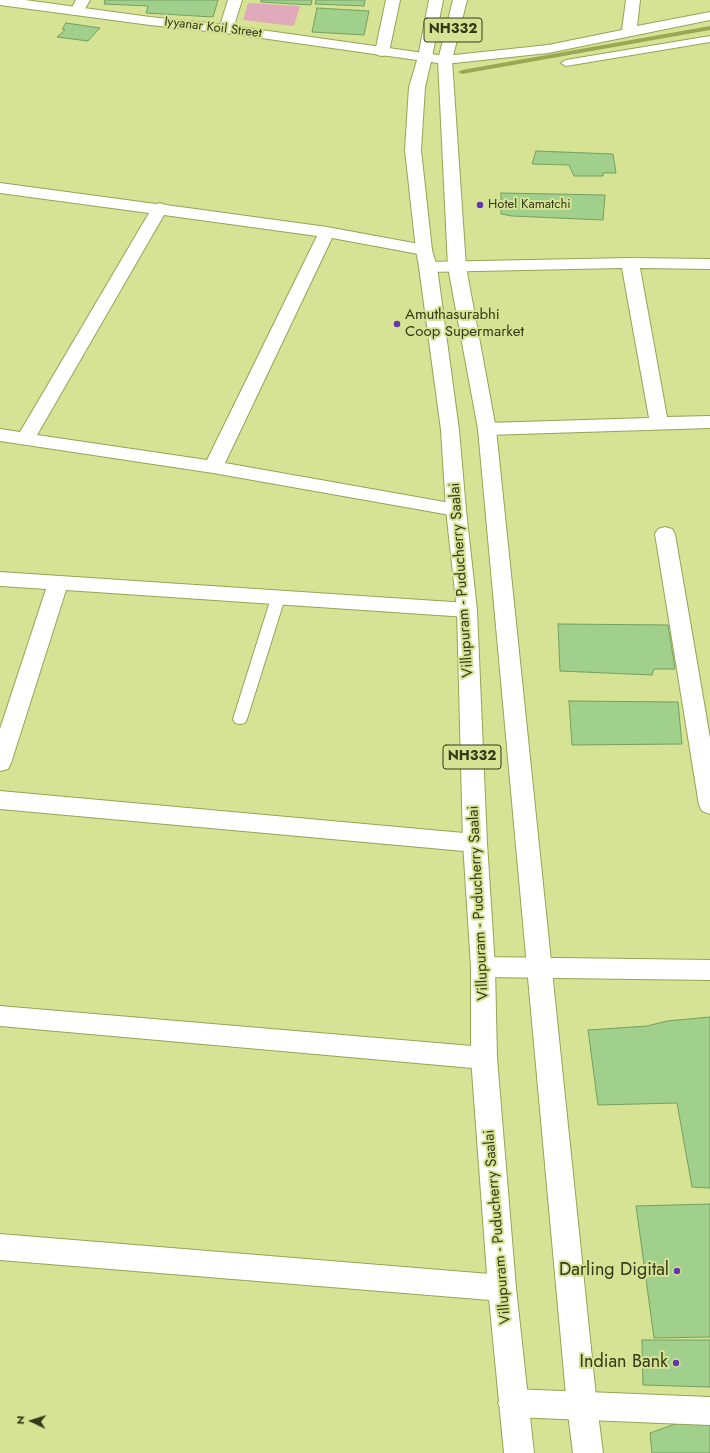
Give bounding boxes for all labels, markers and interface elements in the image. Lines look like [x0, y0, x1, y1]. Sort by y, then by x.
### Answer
street label: Iyyanar Koil Street [163, 14, 263, 42]
road number: NH332 [424, 18, 482, 42]
place label: Hotel Kamatchi [488, 197, 571, 213]
marker: Hotel Kamatchi [475, 200, 485, 210]
place label: Amuthasurabhi Coop Supermarket [405, 306, 524, 341]
marker: Amuthasurabhi Coop Supermarket [392, 319, 402, 329]
street label: Villupuram - Puducherry Saalai [446, 482, 478, 678]
road number: NH332 [443, 745, 501, 769]
street label: Villupuram - Puducherry Saalai [465, 805, 493, 1001]
street label: Villupuram - Puducherry Saalai [481, 1129, 515, 1325]
place label: Darling Digital [559, 1260, 669, 1282]
marker: Darling Digital [672, 1266, 682, 1276]
place label: Indian Bank [580, 1352, 668, 1374]
marker: Indian Bank [671, 1358, 681, 1368]
north arrow [12, 1401, 52, 1441]
text: N [12, 1415, 28, 1425]

